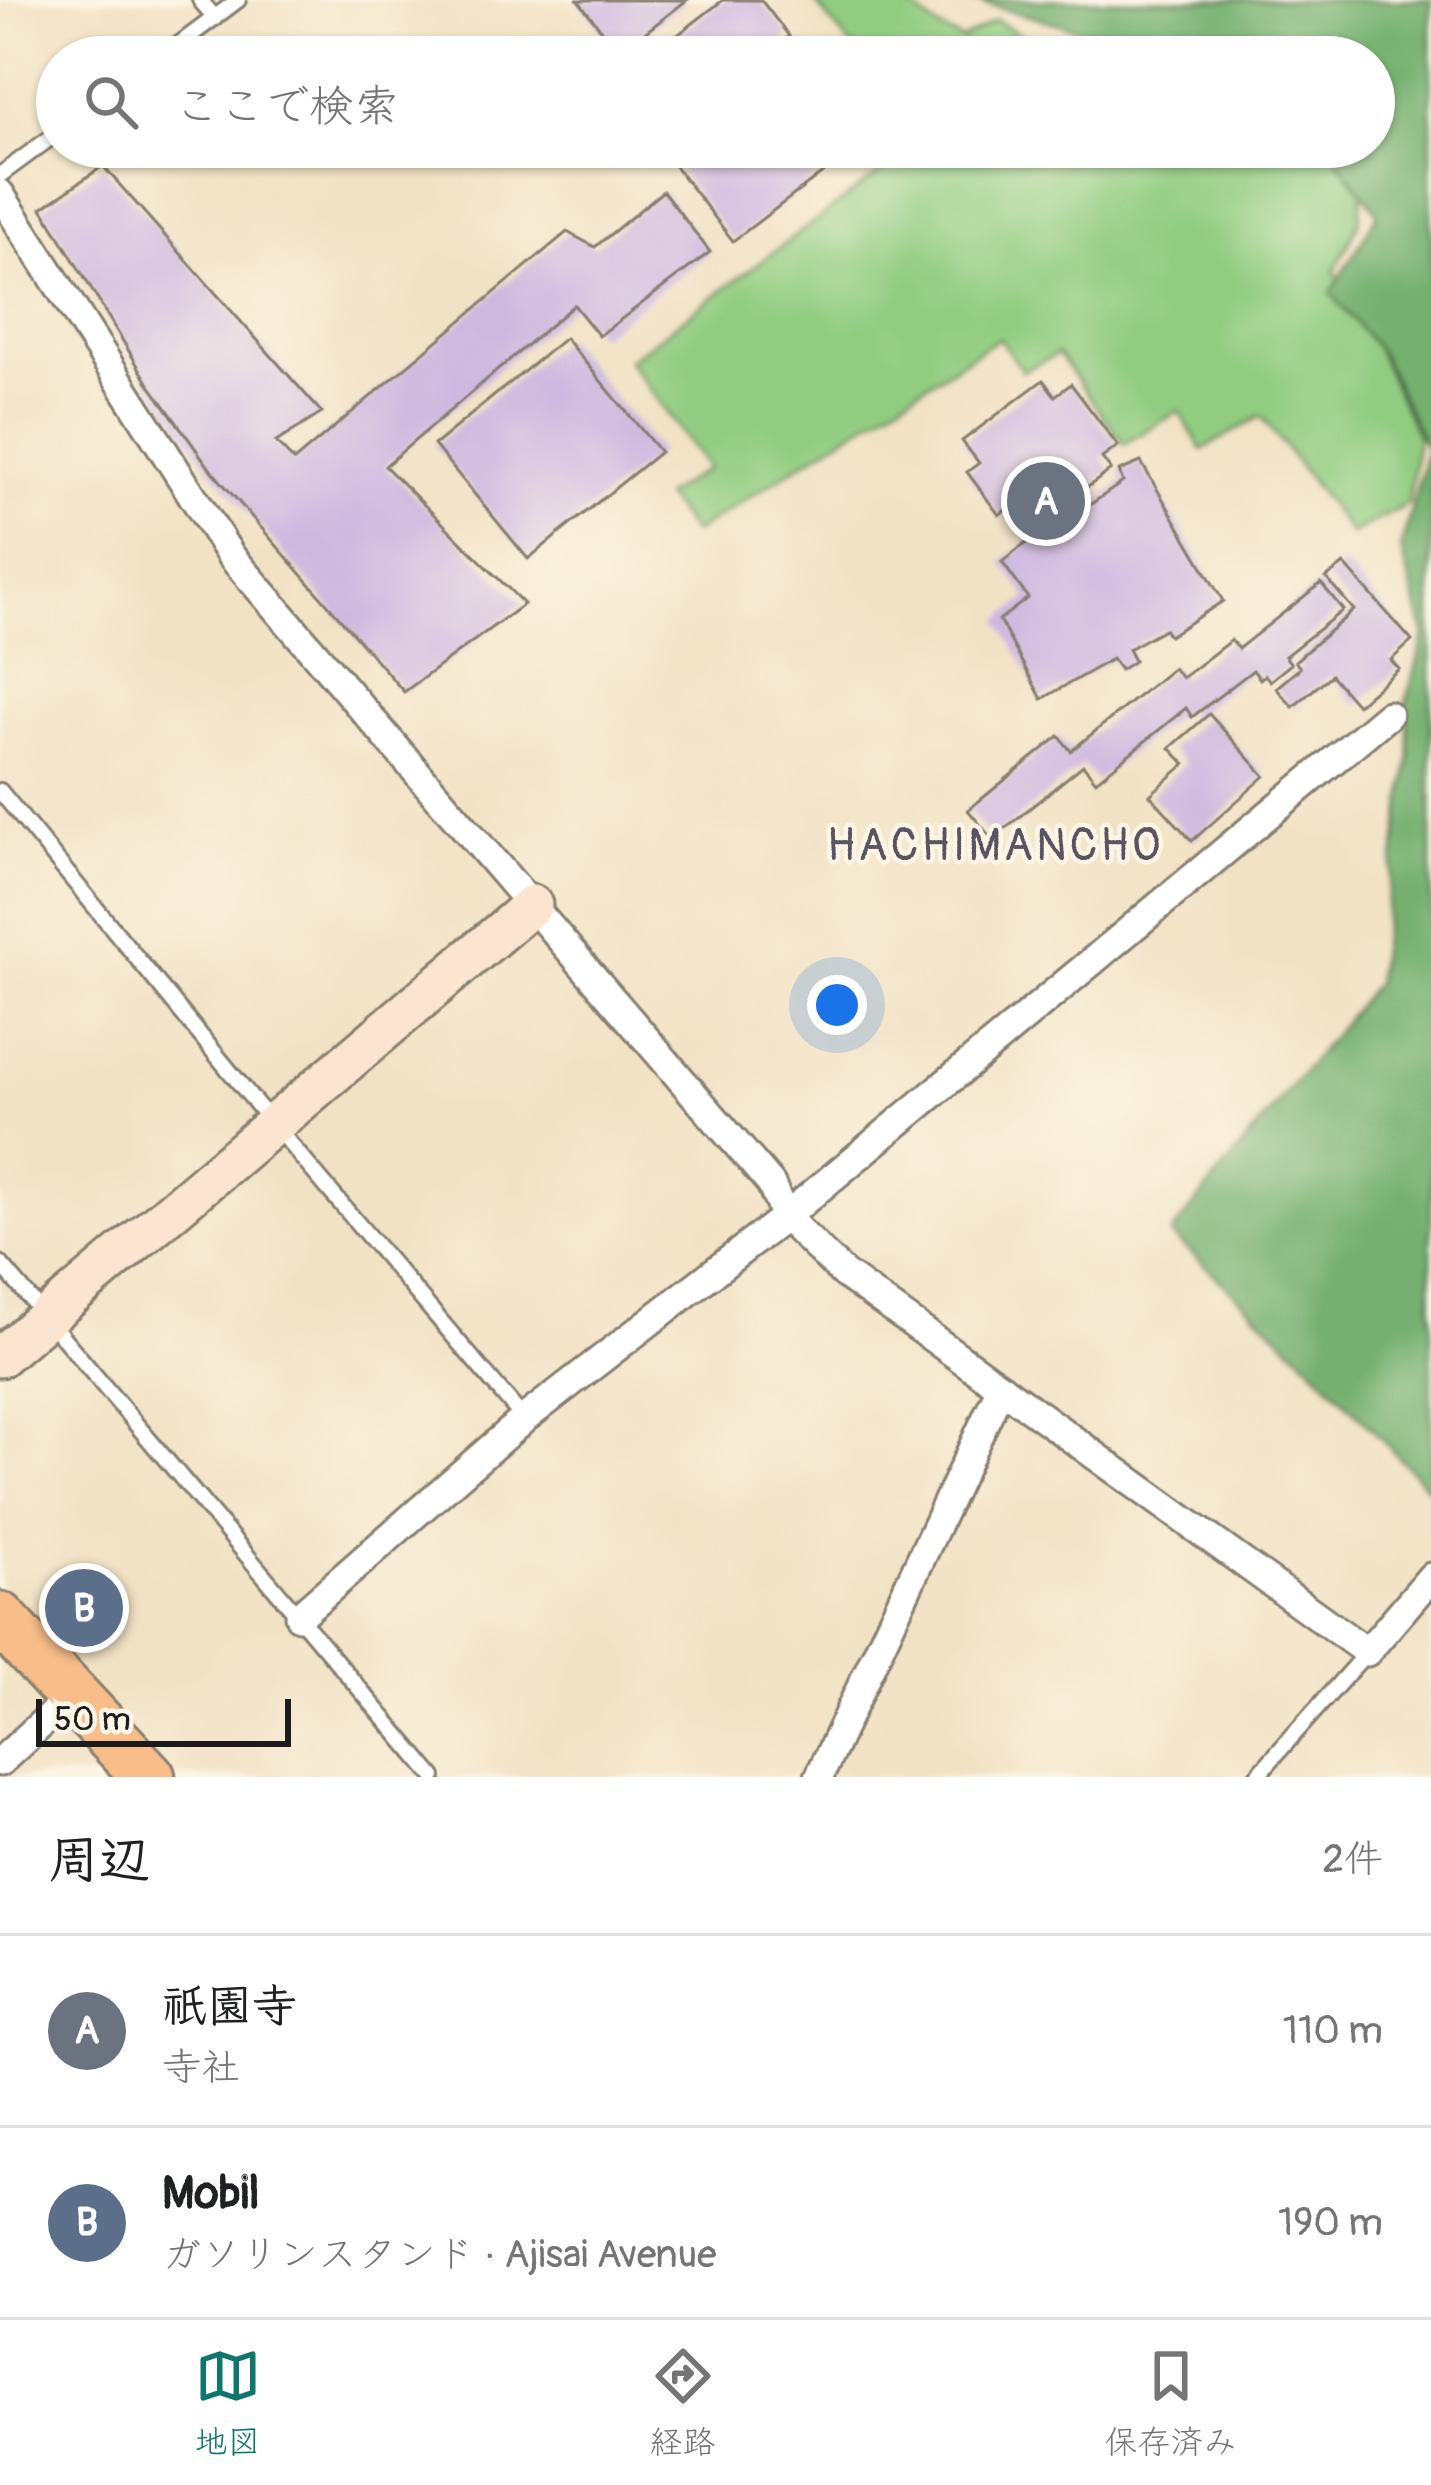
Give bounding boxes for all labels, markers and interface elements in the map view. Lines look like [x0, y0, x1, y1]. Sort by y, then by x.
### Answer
search box [36, 36, 1395, 168]
icon: search [78, 69, 144, 135]
text: ここで検索 [174, 79, 399, 135]
pin: A [1007, 456, 1085, 546]
district label: HACHIMANCHO [827, 818, 1163, 874]
your location [807, 975, 867, 1035]
pin: B [45, 1563, 123, 1653]
scale bar [36, 1693, 291, 1746]
text: 50 m [54, 1699, 131, 1740]
text: 周辺 [48, 1829, 150, 1893]
text: 2件 [1322, 1835, 1383, 1884]
text: 祇園寺 [162, 1979, 297, 2035]
text: A [74, 2006, 100, 2055]
text: 110 m [1283, 2006, 1383, 2055]
text: 寺社 [162, 2043, 240, 2092]
text: Mobil [162, 2166, 259, 2222]
text: B [76, 2198, 98, 2247]
text: 190 m [1278, 2198, 1383, 2247]
text: ガソリンスタンド · Ajisai Avenue [162, 2230, 716, 2279]
tab: 地図 [195, 2343, 261, 2463]
tab: 経路 [650, 2343, 716, 2463]
tab: 保存済み [1105, 2343, 1237, 2463]

